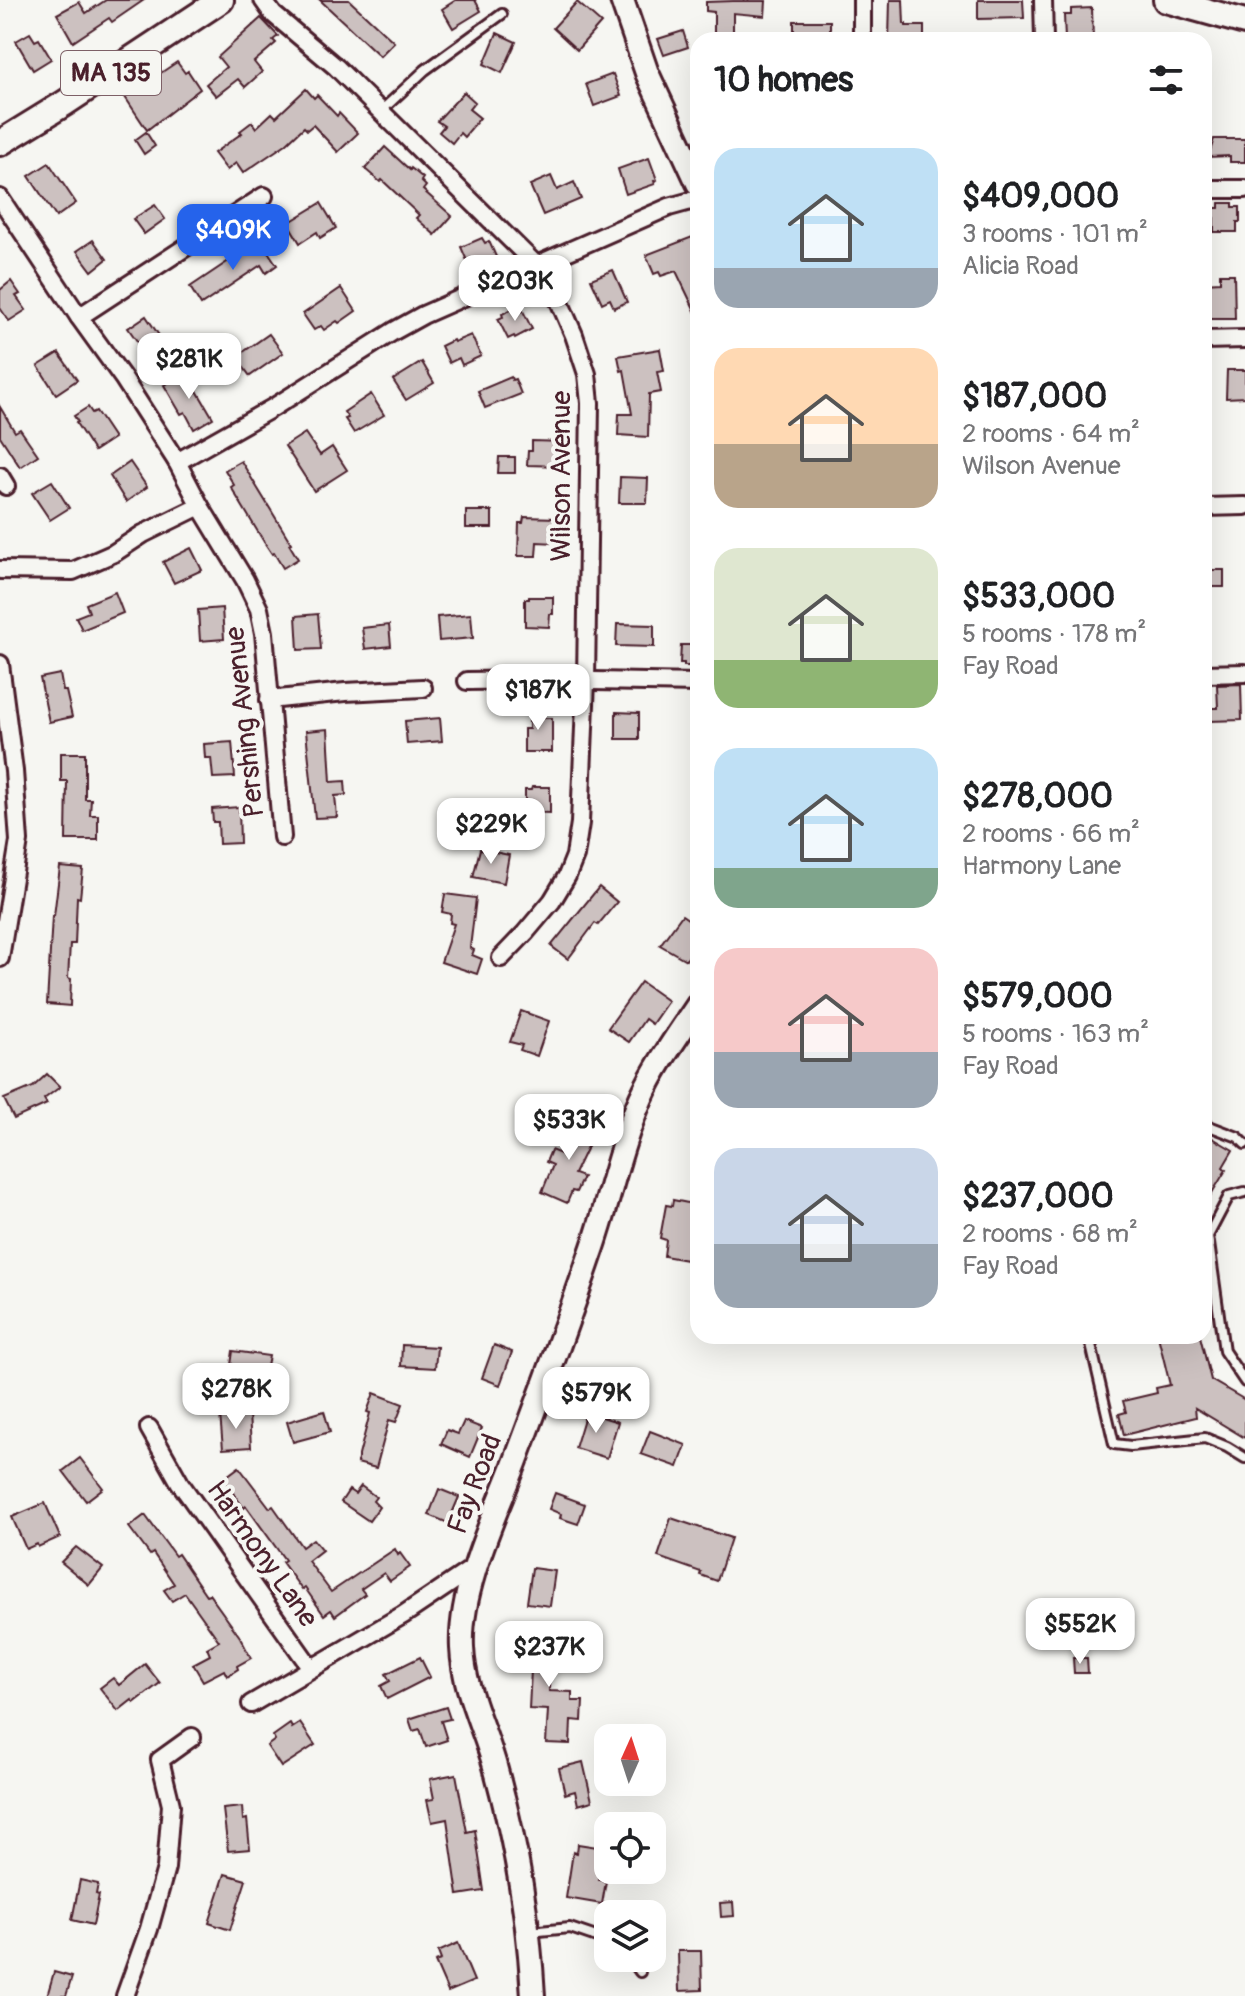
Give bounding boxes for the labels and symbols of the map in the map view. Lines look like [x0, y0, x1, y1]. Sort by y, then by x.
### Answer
road number: MA 135 [61, 51, 161, 95]
pin: $409K [177, 204, 289, 272]
pin: $203K [459, 255, 571, 323]
pin: $281K [133, 333, 245, 401]
street label: Wilson Avenue [544, 390, 579, 561]
street label: Pershing Avenue [218, 625, 272, 819]
pin: $187K [482, 664, 594, 732]
pin: $229K [435, 798, 547, 866]
pin: $533K [513, 1094, 625, 1162]
pin: $278K [180, 1363, 292, 1431]
pin: $579K [540, 1367, 652, 1435]
street label: Fay Road [440, 1429, 510, 1539]
street label: Harmony Lane [199, 1474, 326, 1634]
pin: $552K [1024, 1598, 1136, 1666]
pin: $237K [493, 1621, 605, 1689]
north arrow [594, 1724, 666, 1796]

